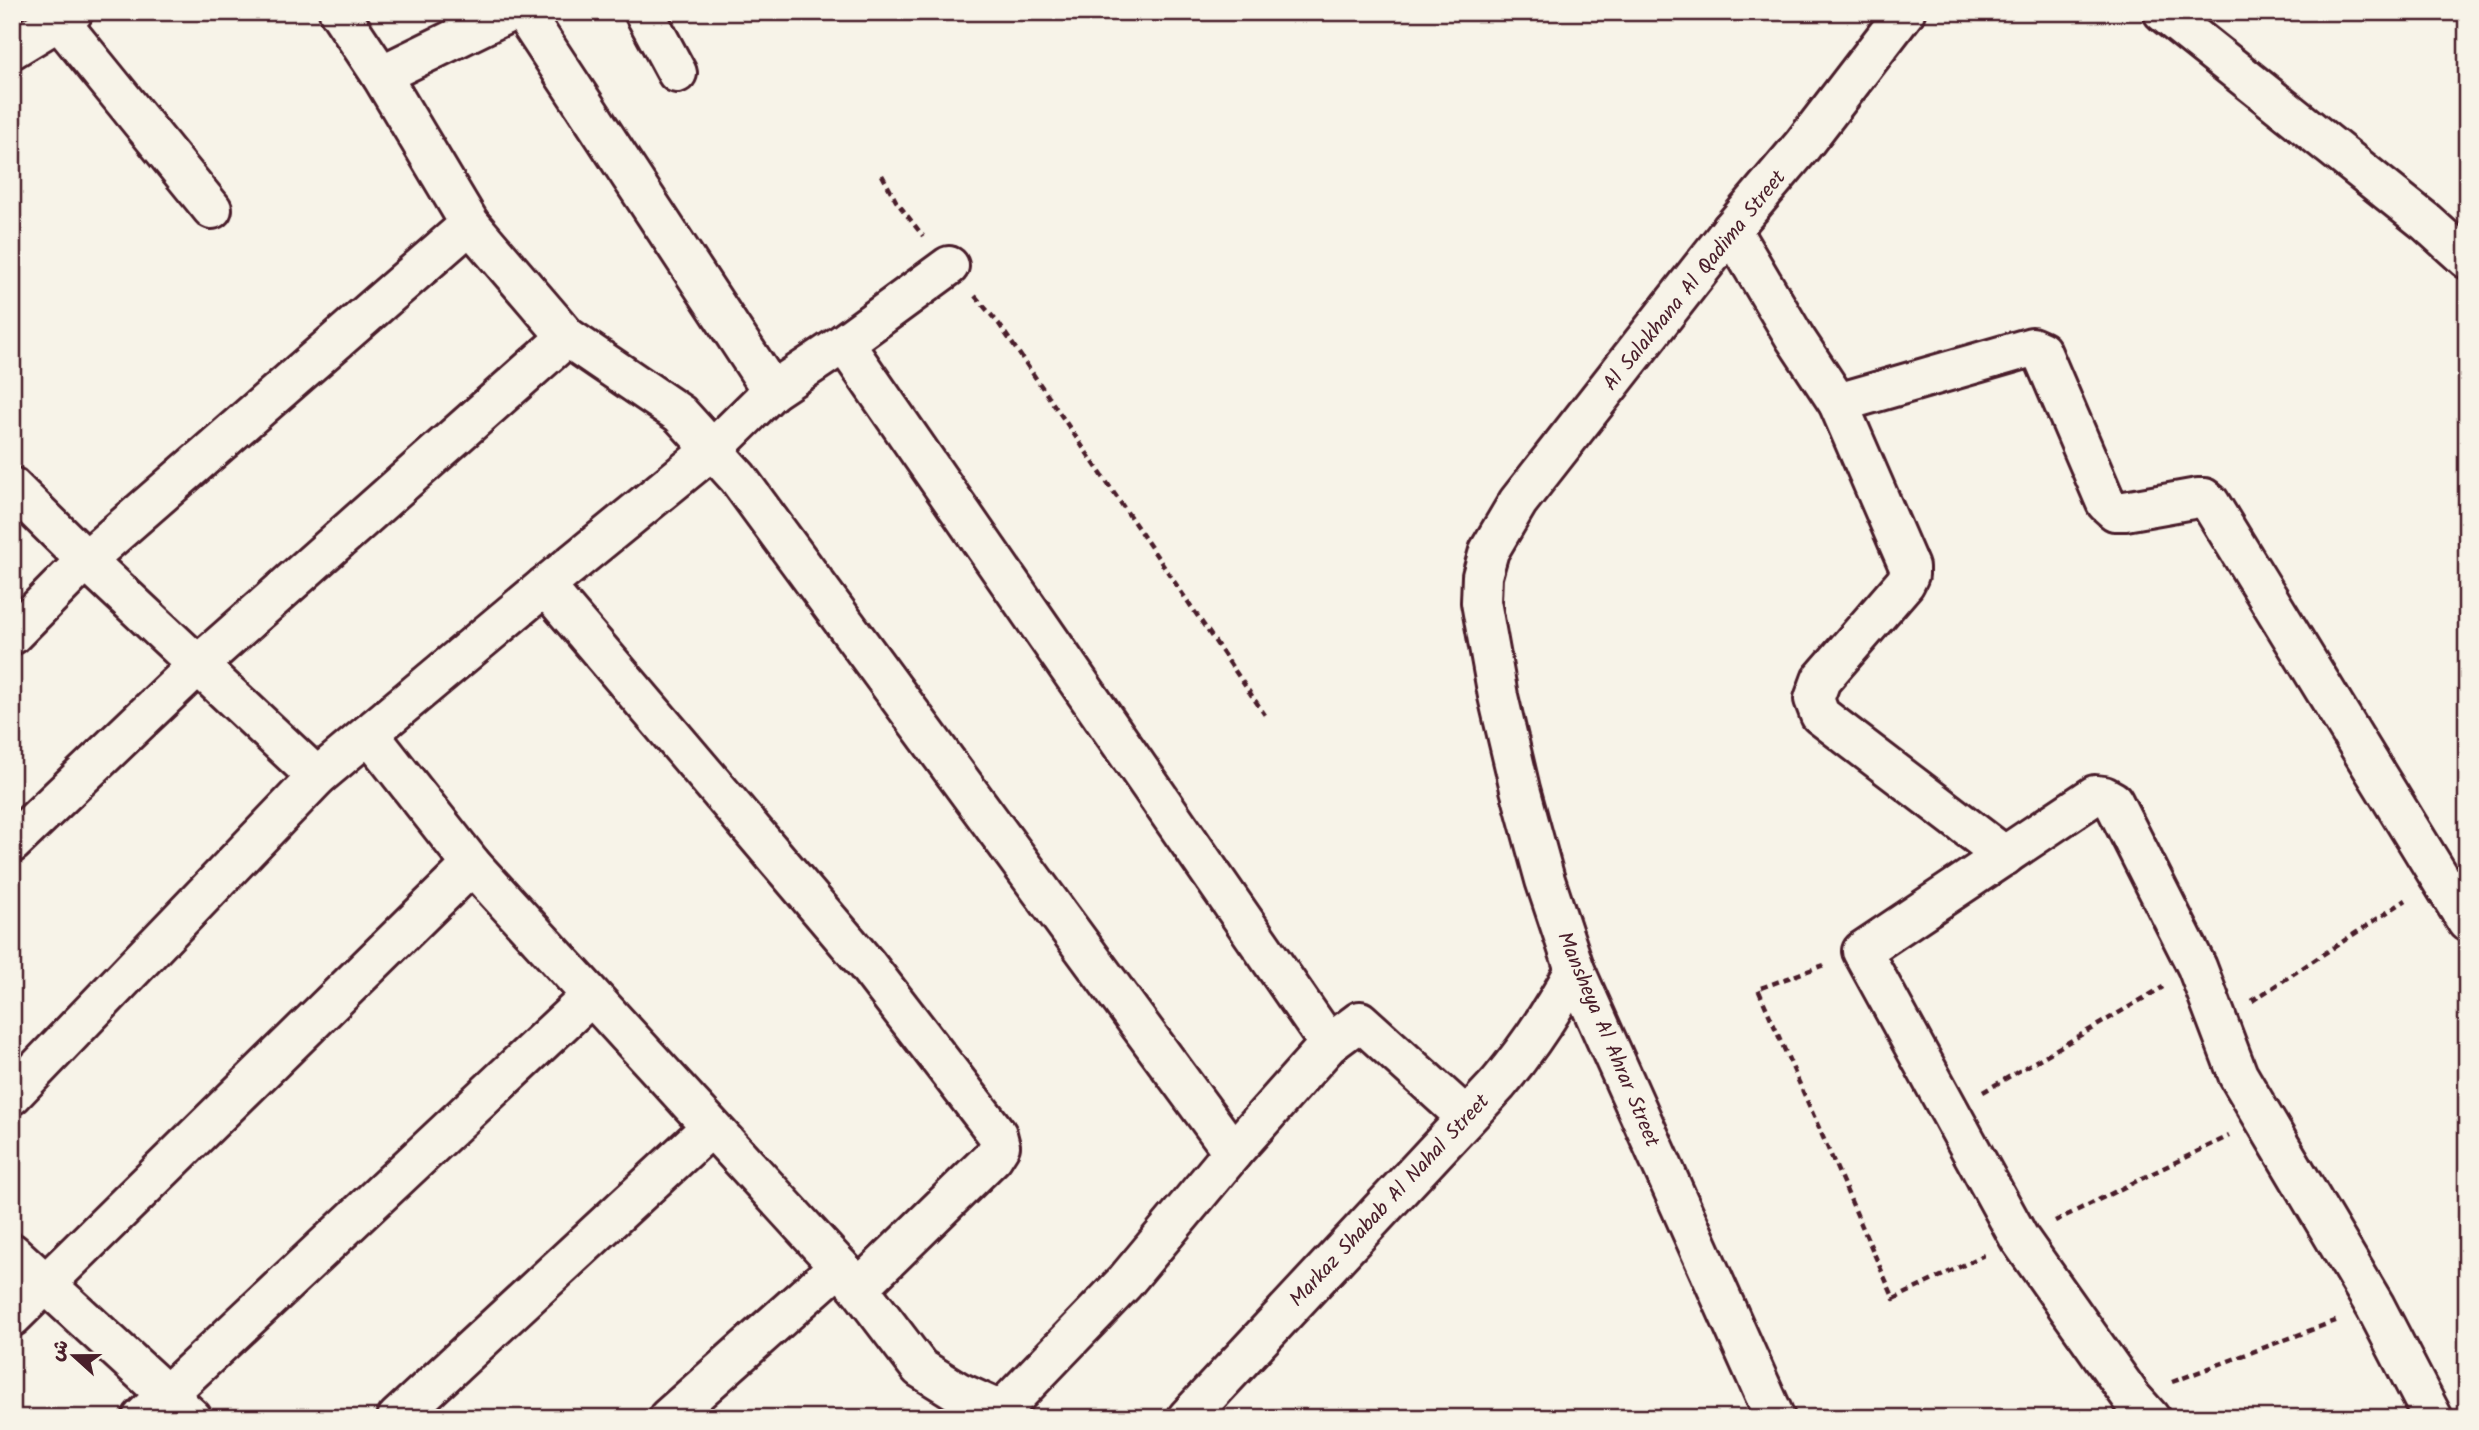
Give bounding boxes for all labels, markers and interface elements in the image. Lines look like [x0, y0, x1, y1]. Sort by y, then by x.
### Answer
street label: Al Salakhana Al Qadima Street [1595, 163, 1795, 399]
street label: Mansheya Al Ahrar Street [1547, 927, 1668, 1153]
street label: Markaz Shabab Al Nahal Street [1282, 1086, 1499, 1315]
north arrow [38, 1322, 108, 1392]
text: ش [42, 1335, 78, 1366]

